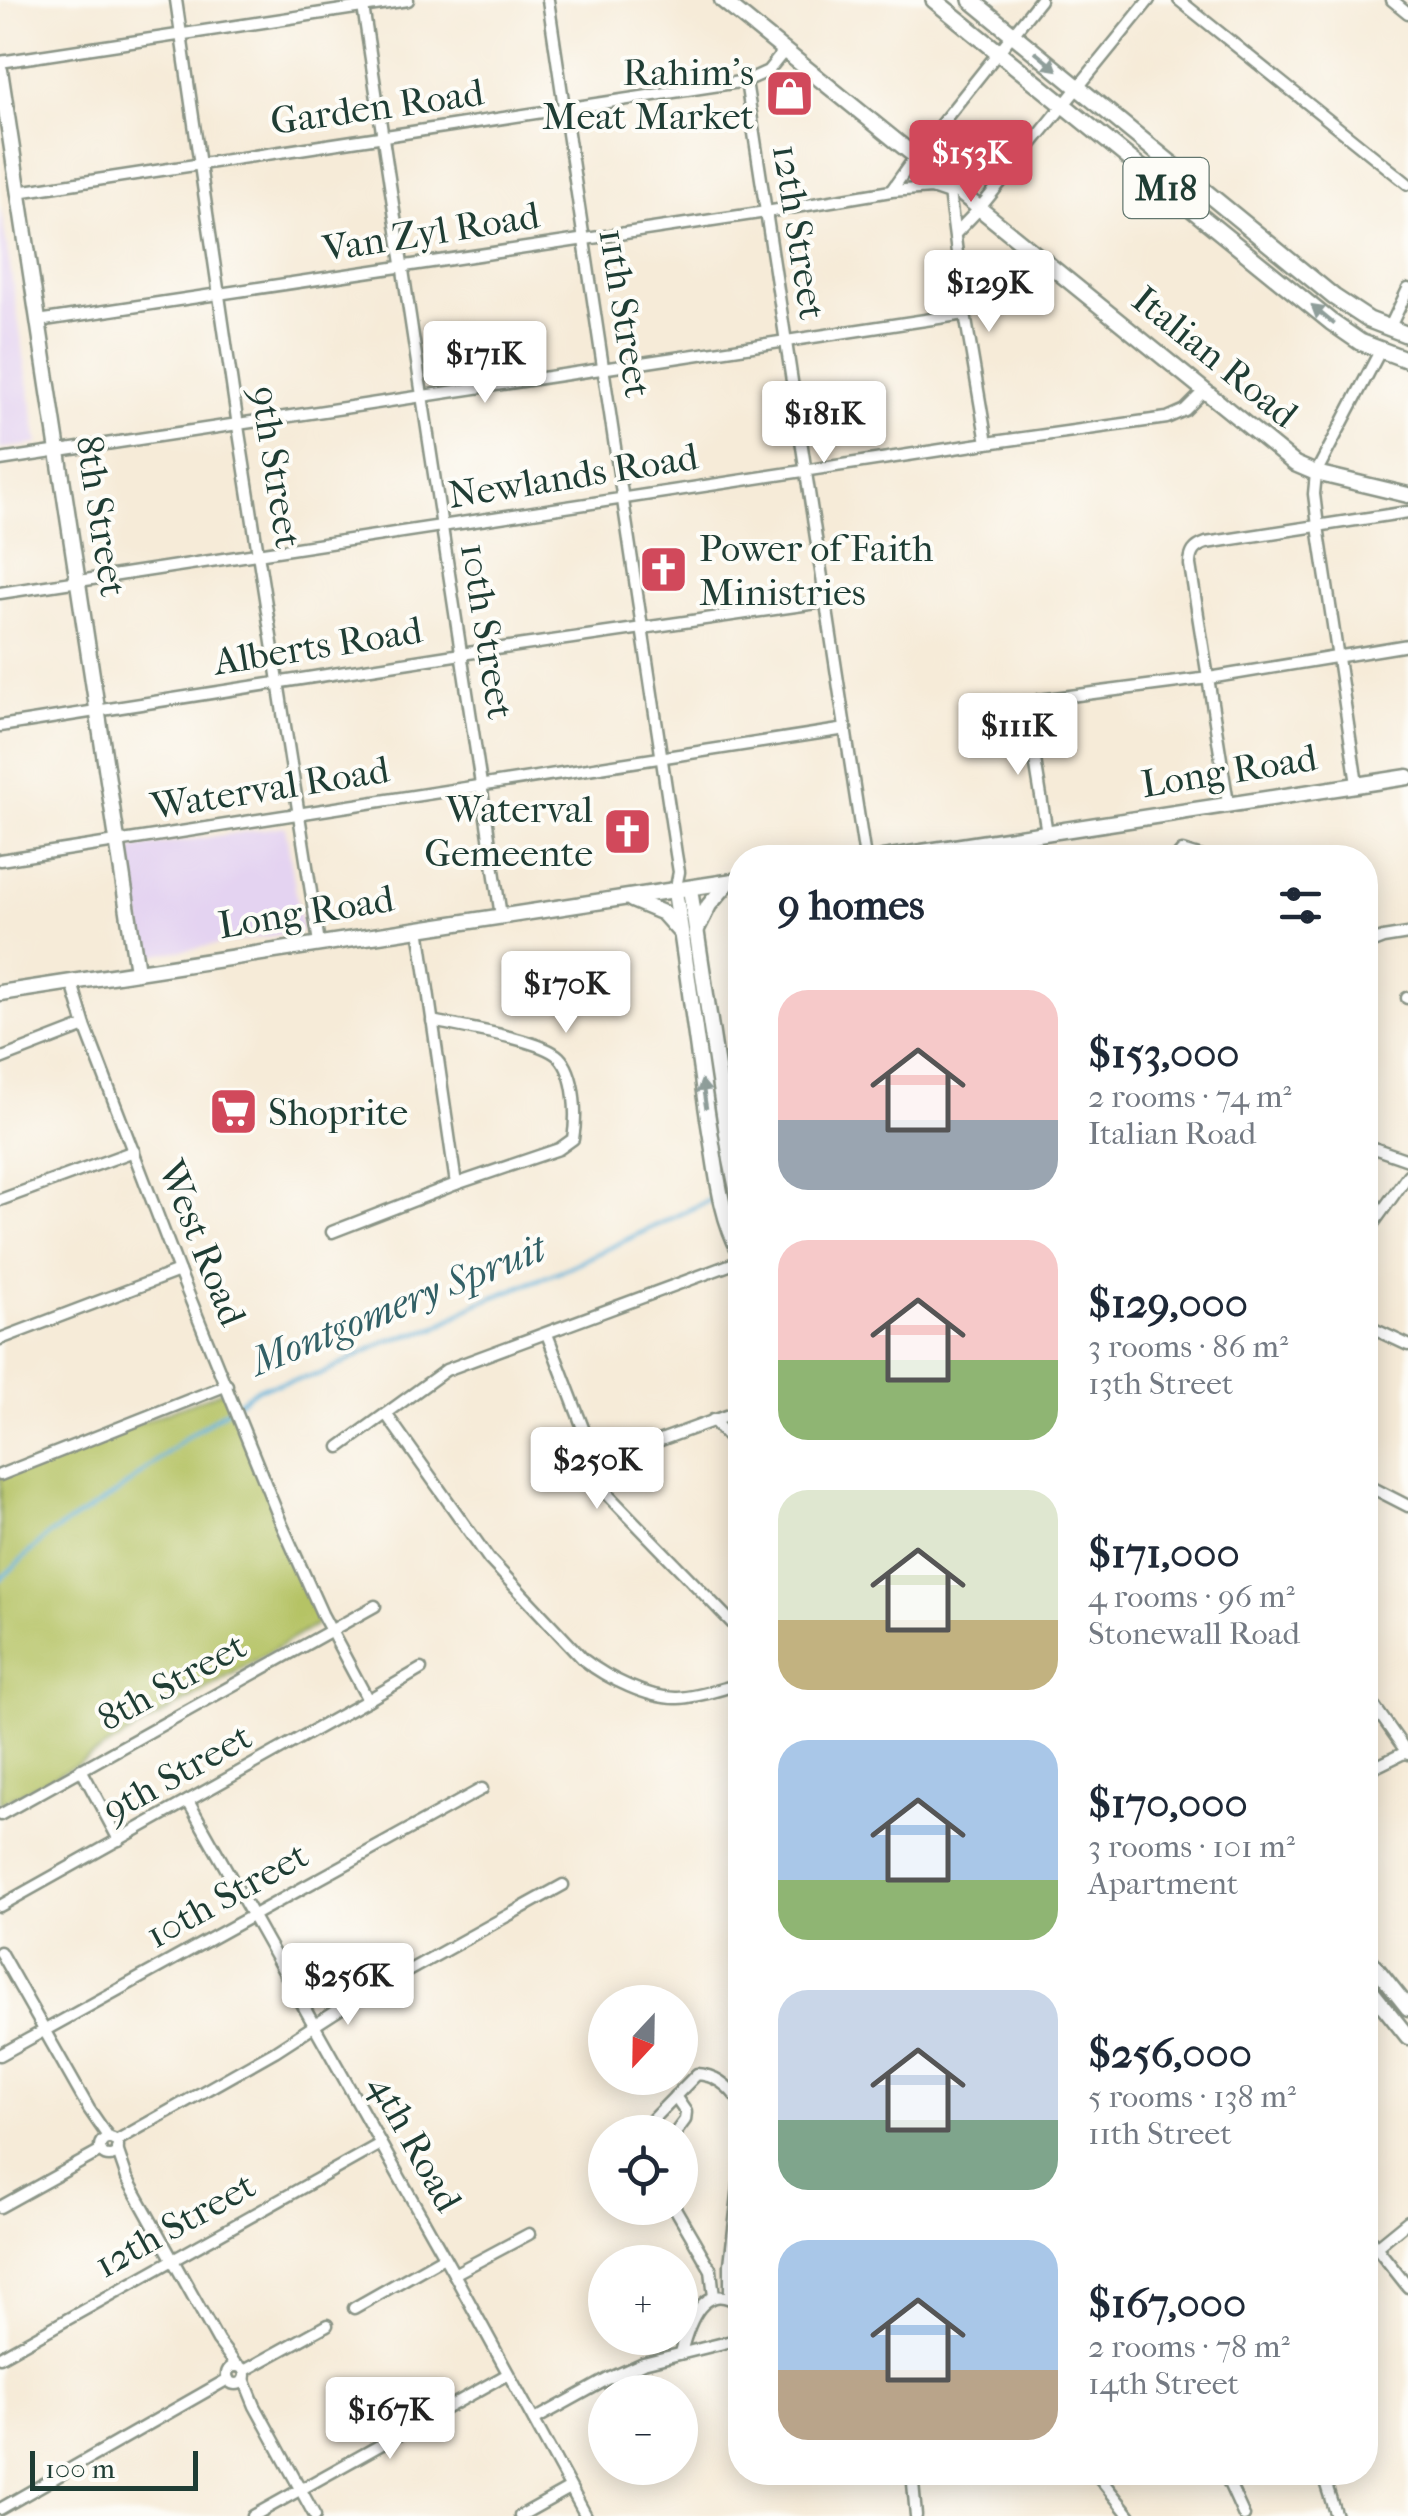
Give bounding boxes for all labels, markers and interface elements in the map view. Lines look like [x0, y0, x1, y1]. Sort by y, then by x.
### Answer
place label: Rahim's Meat Market [542, 50, 754, 139]
one-way arrow [1034, 50, 1059, 71]
shop icon: Rahim's Meat Market [763, 68, 815, 120]
street label: Garden Road [268, 70, 487, 144]
pin: $153K [901, 120, 1041, 205]
text: $153K [931, 134, 1011, 171]
street label: 12th Street [763, 141, 835, 323]
road number: M18 [1124, 158, 1208, 218]
street label: Van Zyl Road [319, 193, 543, 271]
street label: 11th Street [589, 225, 661, 401]
pin: $129K [919, 250, 1059, 335]
text: $129K [946, 264, 1032, 301]
street label: Italian Road [1123, 277, 1307, 437]
one-way arrow [1310, 305, 1335, 326]
pin: $171K [415, 321, 555, 406]
text: $171K [445, 335, 525, 372]
pin: $181K [754, 381, 894, 466]
street label: 9th Street [241, 383, 311, 552]
text: $181K [784, 395, 864, 432]
street label: 8th Street [66, 432, 136, 600]
street label: Newlands Road [445, 434, 701, 518]
place label: Power of Faith Ministries [699, 526, 934, 615]
street label: 10th Street [451, 540, 523, 723]
church icon: Power of Faith Ministries [638, 544, 690, 596]
street label: Alberts Road [209, 607, 426, 685]
pin: $111K [948, 693, 1088, 778]
text: $111K [980, 707, 1056, 744]
street label: Long Road [1138, 735, 1320, 807]
street label: Waterval Road [147, 747, 392, 829]
place label: Waterval Gemeente [424, 787, 593, 876]
church icon: Waterval Gemeente [602, 805, 654, 857]
street label: Long Road [215, 876, 397, 948]
icon: filters [1273, 878, 1328, 933]
text: 9 homes [778, 881, 925, 930]
pin: $170K [496, 951, 636, 1036]
text: $170K [523, 965, 609, 1002]
text: $153,000 [1088, 1029, 1240, 1078]
icon: home [858, 1030, 978, 1150]
one-way arrow [696, 1077, 711, 1109]
text: 2 rooms · 74 m² [1088, 1078, 1292, 1115]
supermarket icon: Shoprite [207, 1086, 259, 1138]
place label: Shoprite [268, 1090, 408, 1135]
text: Italian Road [1088, 1115, 1256, 1152]
street label: West Road [148, 1153, 256, 1332]
water label: Montgomery Spruit [241, 1224, 555, 1386]
text: $129,000 [1088, 1279, 1248, 1328]
icon: home [858, 1280, 978, 1400]
text: 3 rooms · 86 m² [1088, 1328, 1288, 1365]
text: 13th Street [1088, 1365, 1233, 1402]
pin: $250K [527, 1427, 667, 1512]
text: $250K [553, 1441, 641, 1478]
text: $171,000 [1088, 1529, 1240, 1578]
icon: home [858, 1530, 978, 1650]
text: 4 rooms · 96 m² [1088, 1578, 1295, 1615]
text: Stonewall Road [1088, 1615, 1300, 1652]
street label: 8th Street [90, 1623, 254, 1741]
street label: 9th Street [95, 1714, 260, 1832]
text: $170,000 [1088, 1779, 1248, 1828]
icon: home [858, 1780, 978, 1900]
text: 3 rooms · 101 m² [1088, 1828, 1295, 1865]
street label: 10th Street [138, 1832, 316, 1958]
text: Apartment [1088, 1865, 1238, 1902]
pin: $256K [278, 1943, 418, 2028]
text: $256K [304, 1957, 392, 1994]
north arrow [588, 1985, 698, 2095]
map controls [588, 1985, 698, 2485]
text: $256,000 [1088, 2029, 1252, 2078]
icon: home [858, 2030, 978, 2150]
street label: 4th Road [359, 2066, 471, 2220]
text: 5 rooms · 138 m² [1088, 2078, 1296, 2115]
button: locate [588, 2115, 698, 2225]
text: 11th Street [1088, 2115, 1232, 2152]
street label: 12th Street [87, 2162, 263, 2287]
button: + [588, 2245, 698, 2355]
text: $167,000 [1088, 2279, 1246, 2328]
icon: home [858, 2280, 978, 2400]
text: 2 rooms · 78 m² [1088, 2328, 1290, 2365]
text: 14th Street [1088, 2365, 1239, 2402]
button: − [588, 2375, 698, 2485]
pin: $167K [320, 2377, 460, 2462]
text: $167K [348, 2391, 432, 2428]
scale bar [30, 2446, 198, 2490]
text: 100 m [45, 2452, 115, 2485]

